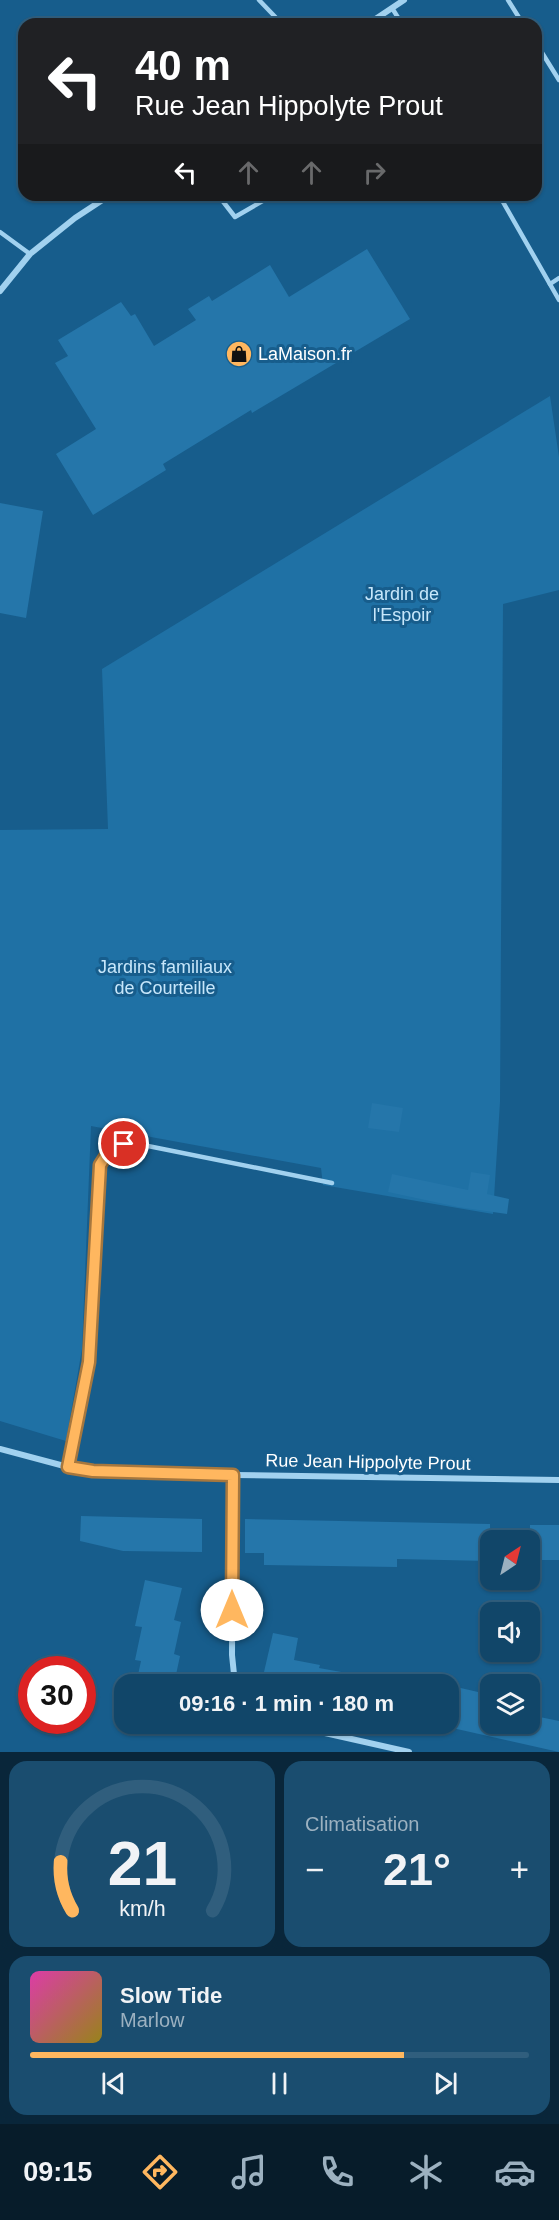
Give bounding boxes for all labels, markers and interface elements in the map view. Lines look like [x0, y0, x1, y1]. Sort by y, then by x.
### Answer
icon: left [36, 42, 114, 120]
text: 40 m [135, 42, 231, 89]
text: Rue Jean Hippolyte Prout [135, 91, 443, 121]
icon: left [169, 156, 202, 189]
icon: ahead [232, 156, 265, 189]
icon: ahead [295, 156, 328, 189]
icon: right [358, 156, 391, 189]
shop icon: LaMaison.fr [224, 339, 254, 369]
place label: LaMaison.fr [258, 344, 352, 364]
park label: Jardin de l'Espoir [365, 584, 439, 625]
park label: Jardins familiaux de Courteille [98, 957, 232, 998]
pin [98, 1118, 149, 1169]
icon: arrive [107, 1127, 140, 1160]
street label: Rue Jean Hippolyte Prout [265, 1450, 471, 1474]
north arrow [480, 1530, 540, 1590]
map controls [480, 1530, 540, 1734]
position arrow [200, 1578, 264, 1642]
button: sound [480, 1602, 540, 1662]
speed limit sign: 30 [18, 1656, 96, 1734]
button: layers [480, 1674, 540, 1734]
text: 09:16 · 1 min · 180 m [179, 1691, 394, 1716]
text: Climatisation [305, 1813, 419, 1835]
text: 21 [107, 1829, 177, 1898]
text: 21° [383, 1844, 451, 1895]
text: − [305, 1851, 324, 1888]
text: + [510, 1851, 529, 1888]
text: km/h [119, 1897, 165, 1921]
text: Slow Tide [120, 1983, 222, 2008]
text: Marlow [120, 2009, 184, 2031]
icon: previous [97, 2067, 130, 2100]
icon: pause [263, 2067, 296, 2100]
icon: next [429, 2067, 462, 2100]
icon: directions [139, 2151, 181, 2193]
icon: music [228, 2151, 270, 2193]
icon: phone [316, 2151, 358, 2193]
icon: climate [405, 2151, 447, 2193]
icon: car [494, 2151, 536, 2193]
text: 09:15 [23, 2157, 92, 2187]

